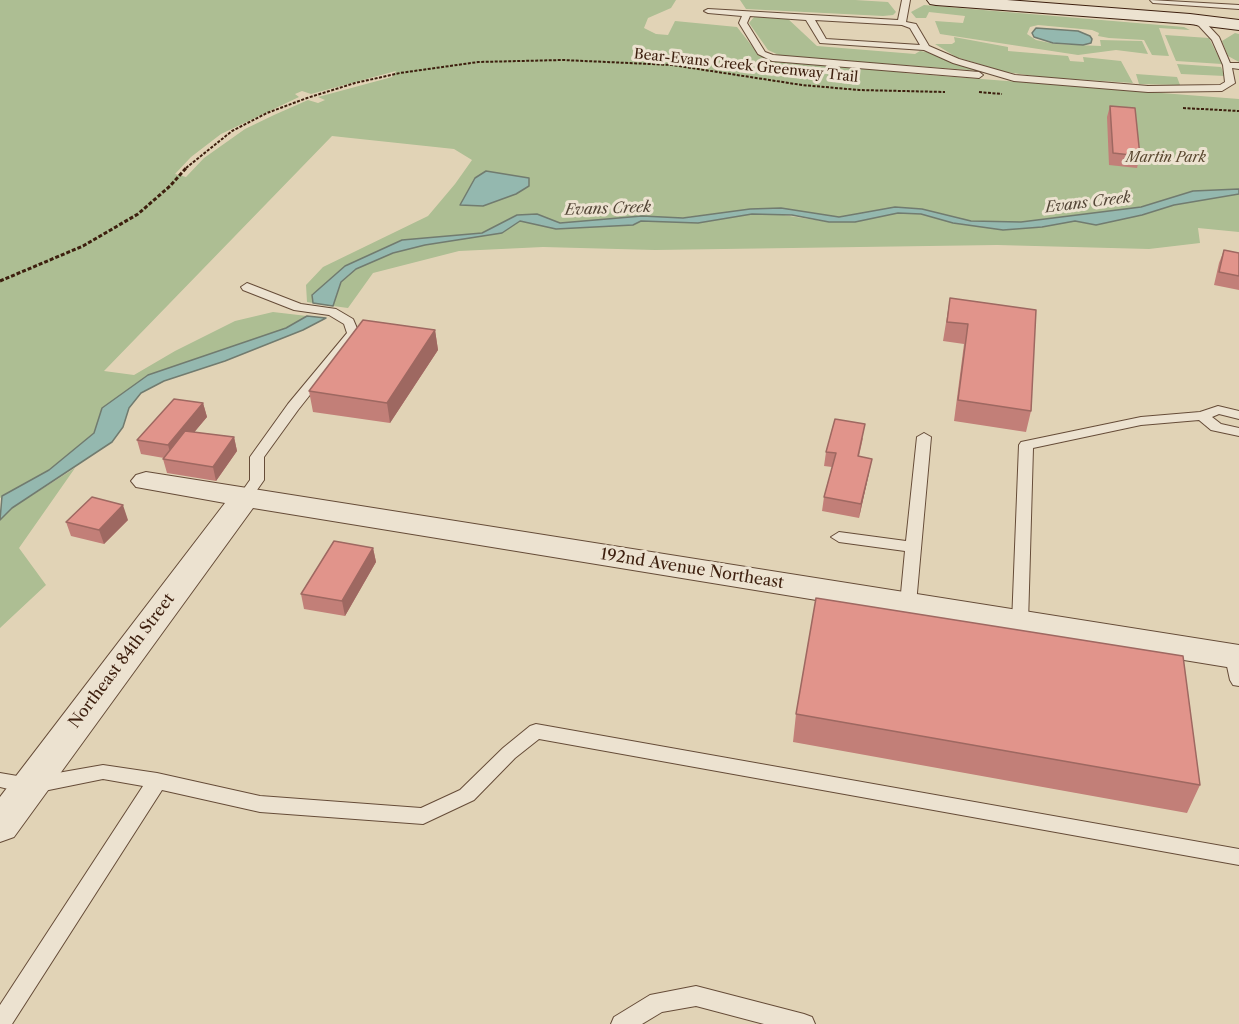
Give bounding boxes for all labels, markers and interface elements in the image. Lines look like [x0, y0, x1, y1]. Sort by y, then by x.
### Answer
street label: Bear-Evans Creek Greenway Trail [633, 46, 859, 86]
park label: Martin Park [1126, 150, 1206, 166]
water label: Evans Creek [1044, 189, 1132, 217]
water label: Evans Creek [565, 199, 651, 219]
street label: 192nd Avenue Northeast [599, 545, 785, 593]
street label: Northeast 84th Street [65, 590, 179, 732]

